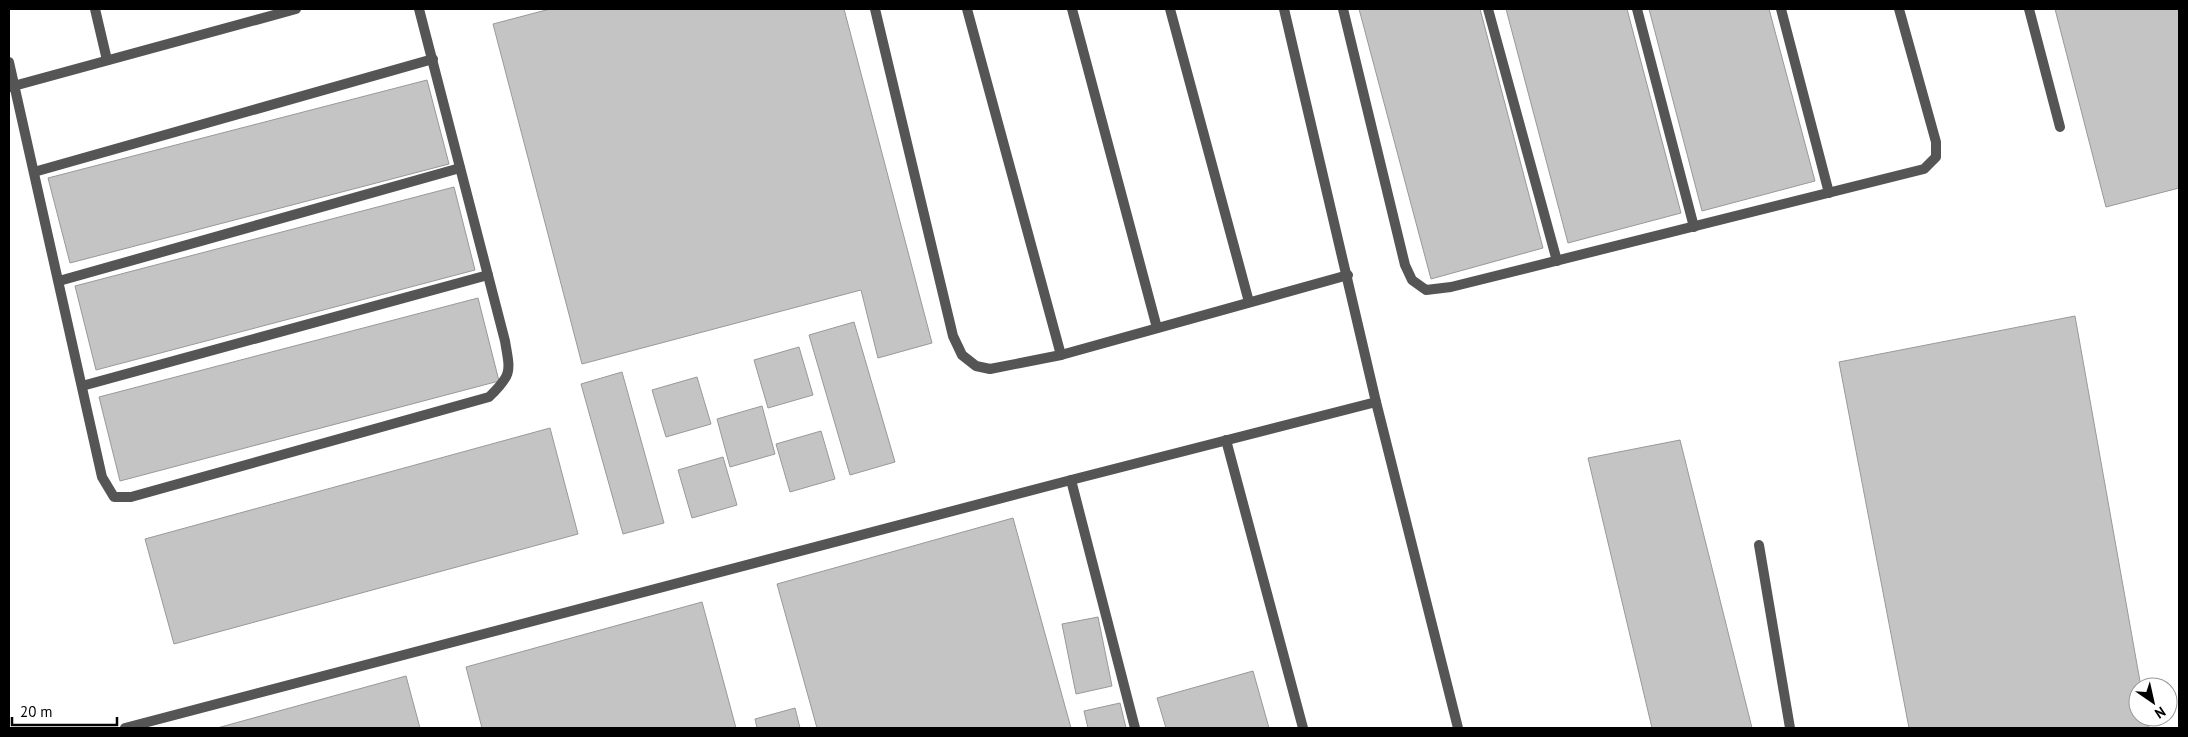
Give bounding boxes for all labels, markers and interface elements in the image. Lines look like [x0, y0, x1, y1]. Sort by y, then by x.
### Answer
north arrow [2128, 677, 2178, 727]
scale bar [12, 694, 118, 726]
text: 20 m [20, 702, 53, 721]
text: N [2151, 703, 2169, 723]

